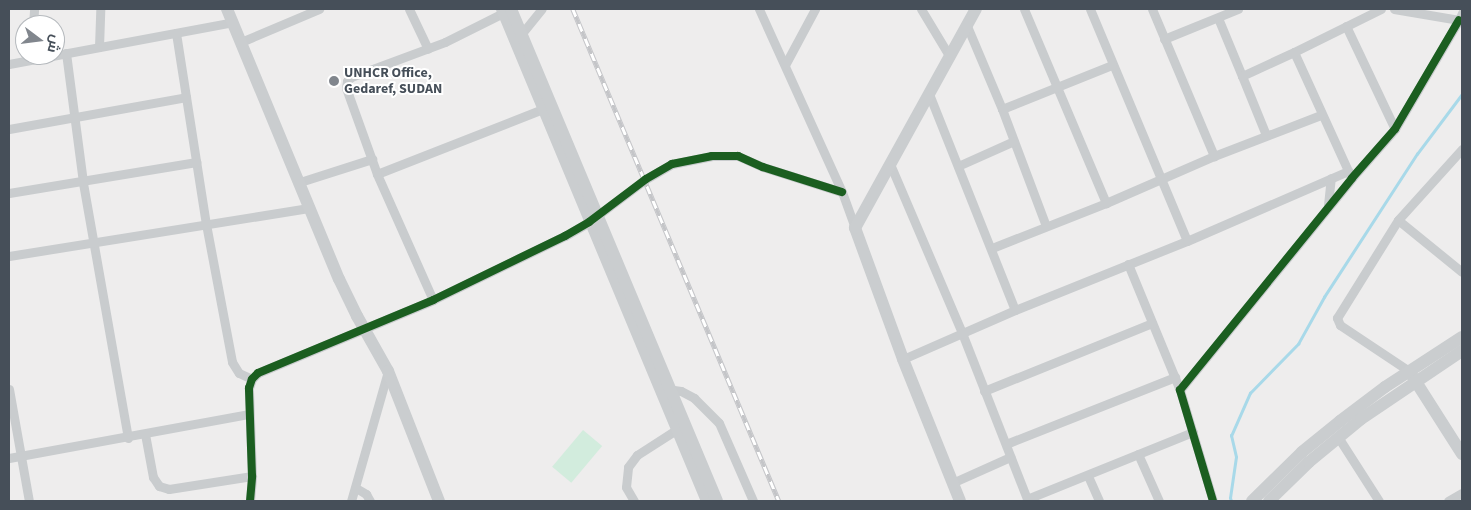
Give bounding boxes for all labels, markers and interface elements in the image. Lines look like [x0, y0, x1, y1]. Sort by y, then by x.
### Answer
north arrow [15, 15, 65, 65]
text: ش [42, 32, 66, 55]
place label: UNHCR Office, Gedaref, SUDAN [344, 65, 442, 98]
marker: UNHCR Office, Gedaref, SUDAN [328, 75, 340, 87]

